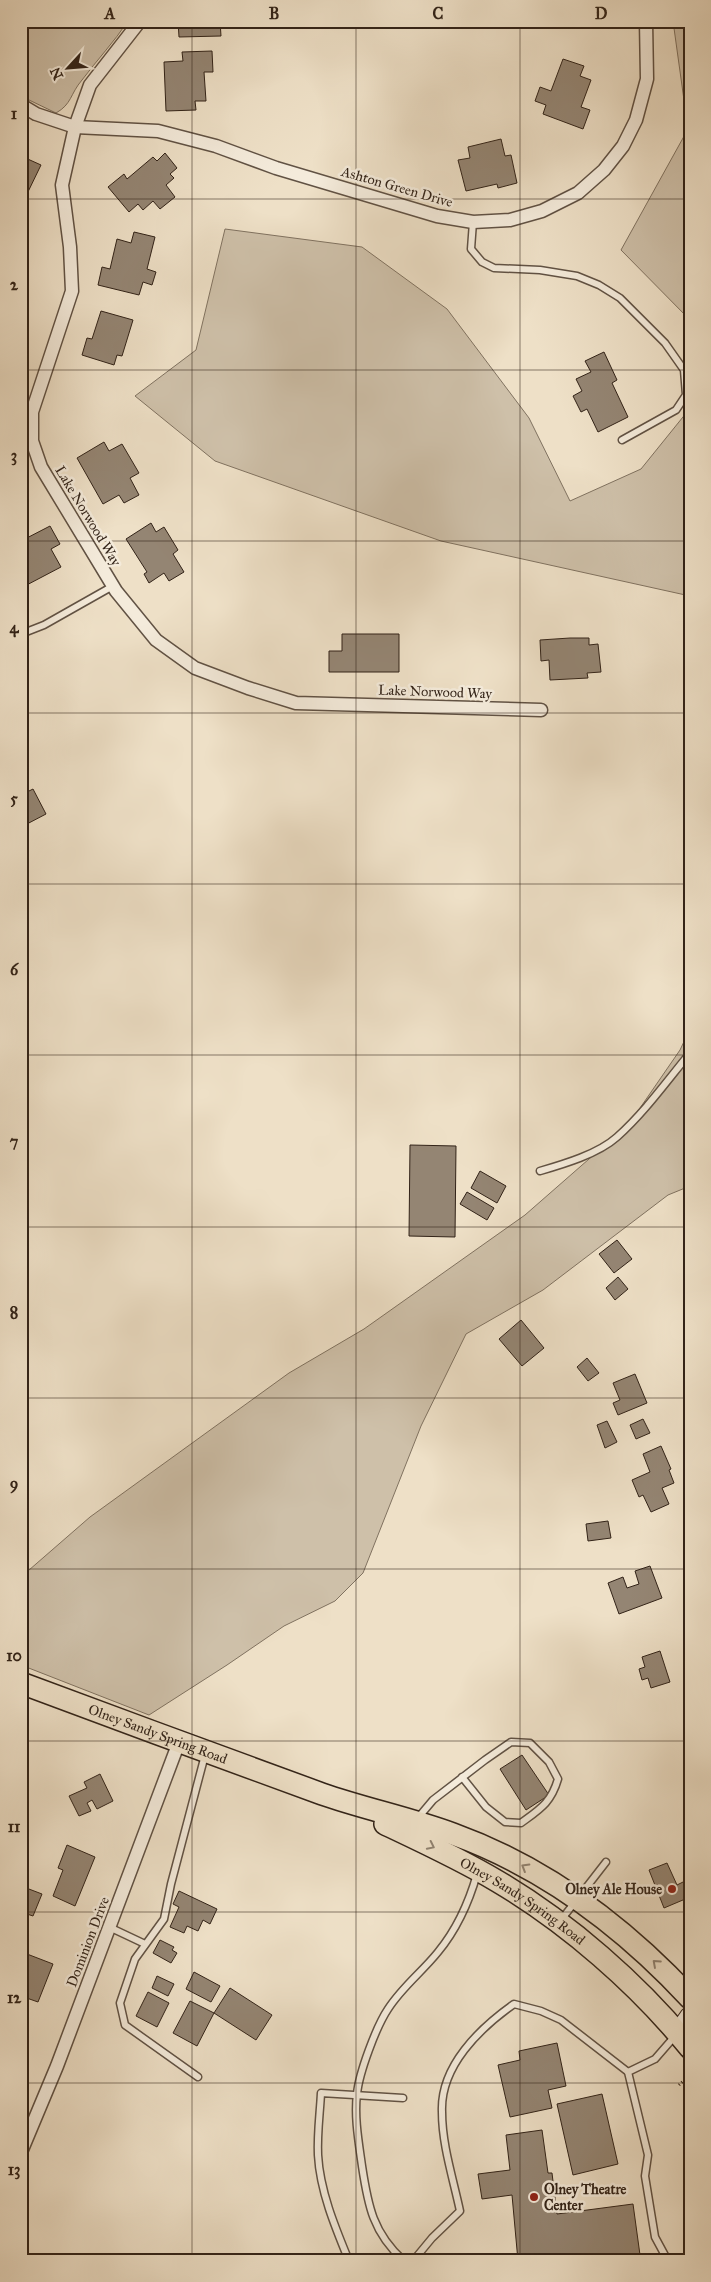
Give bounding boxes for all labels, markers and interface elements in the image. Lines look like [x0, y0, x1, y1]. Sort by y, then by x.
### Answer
text: A [104, 4, 116, 23]
text: B [269, 4, 279, 23]
text: C [433, 4, 444, 23]
text: D [595, 4, 608, 23]
north arrow [42, 42, 92, 92]
text: N [46, 64, 67, 83]
text: 1 [11, 104, 18, 123]
street label: Ashton Green Drive [338, 163, 455, 211]
text: 2 [10, 275, 19, 294]
text: 3 [11, 446, 17, 466]
street label: Lake Norwood Way [51, 463, 125, 570]
text: 4 [10, 618, 20, 638]
street label: Lake Norwood Way [378, 682, 493, 702]
text: 5 [10, 789, 18, 808]
text: 6 [10, 960, 19, 979]
text: 7 [10, 1132, 19, 1151]
text: 8 [10, 1303, 18, 1322]
text: 9 [10, 1474, 18, 1494]
text: 10 [6, 1646, 22, 1665]
street label: Olney Sandy Spring Road [86, 1700, 230, 1767]
text: 11 [8, 1817, 21, 1836]
one-way arrow [426, 1840, 435, 1850]
street label: Olney Sandy Spring Road [457, 1854, 589, 1948]
one-way arrow [521, 1864, 530, 1874]
place label: Olney Ale House [565, 1881, 662, 1899]
marker: Olney Ale House [666, 1883, 678, 1895]
street label: Dominion Drive [63, 1894, 113, 1990]
one-way arrow [652, 1960, 661, 1969]
text: 12 [7, 1988, 22, 2007]
text: 13 [8, 2160, 20, 2180]
place label: Olney Theatre Center [544, 2181, 627, 2214]
marker: Olney Theatre Center [528, 2191, 540, 2203]

